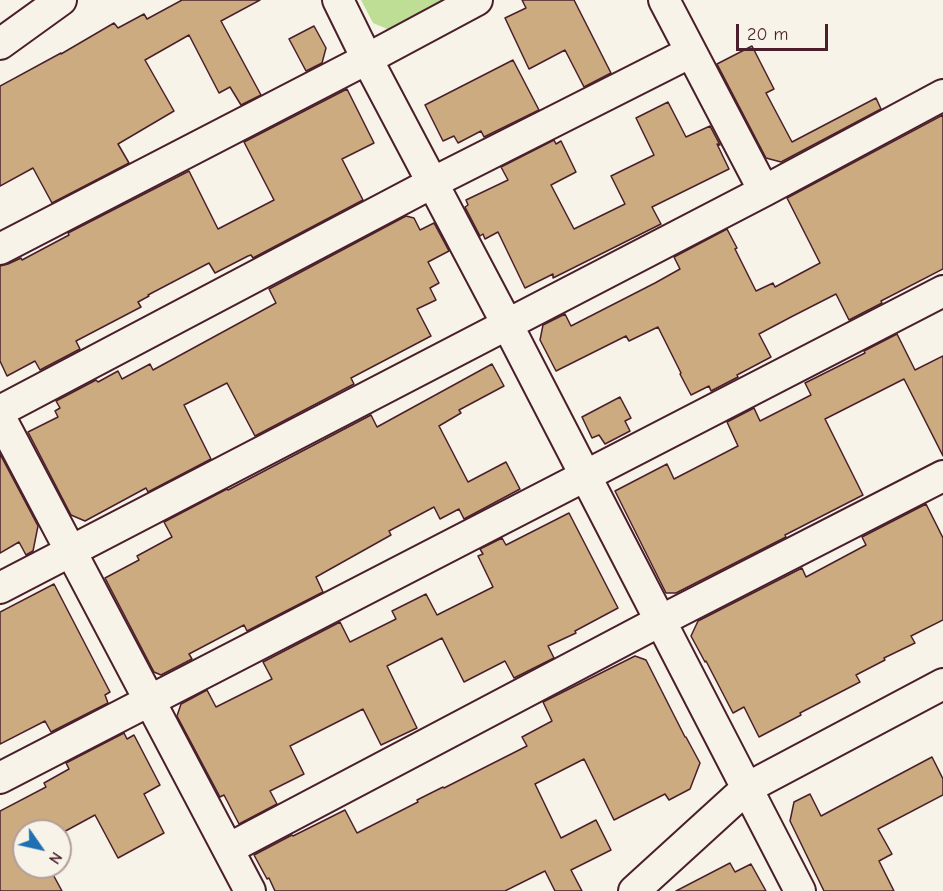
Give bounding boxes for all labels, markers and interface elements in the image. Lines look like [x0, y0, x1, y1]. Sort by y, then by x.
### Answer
scale bar [739, 12, 830, 50]
text: 20 m [747, 24, 788, 45]
north arrow [12, 819, 72, 879]
text: N [45, 849, 66, 867]

